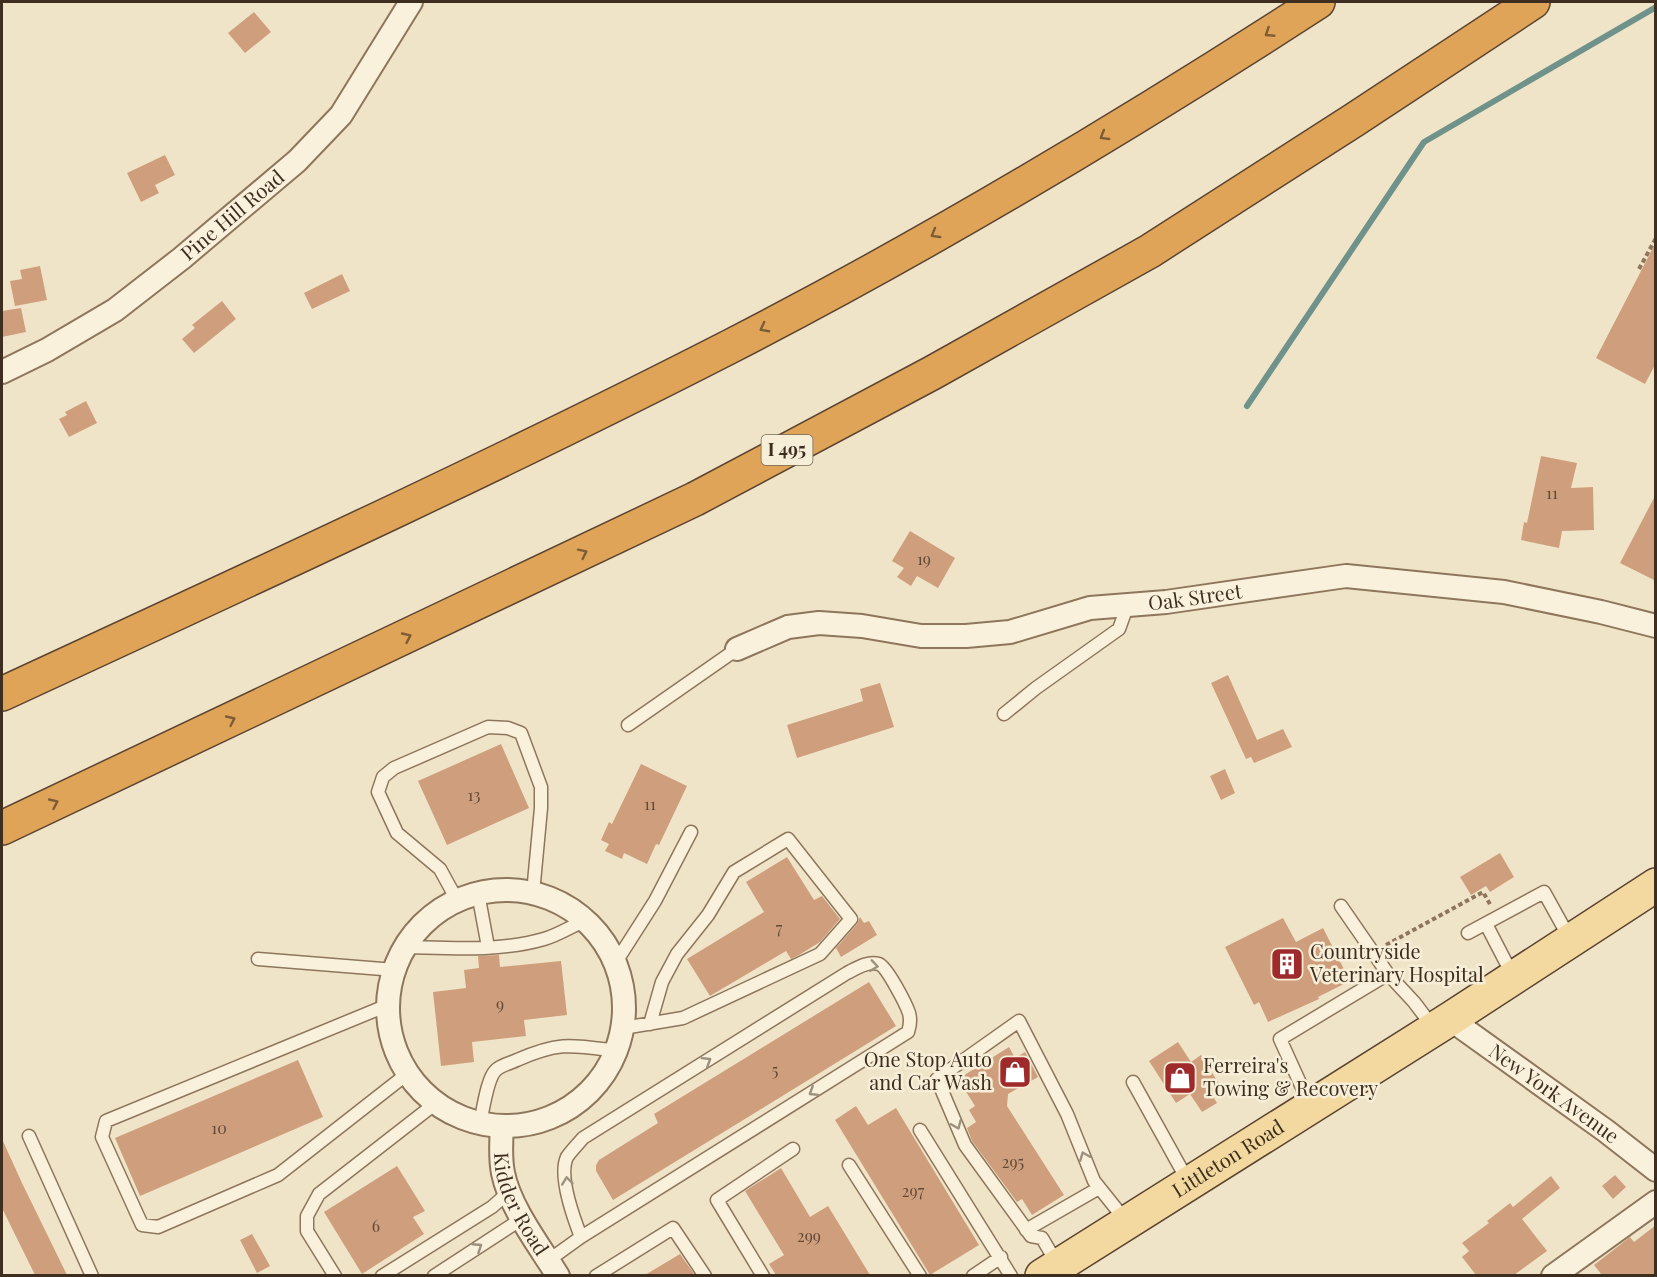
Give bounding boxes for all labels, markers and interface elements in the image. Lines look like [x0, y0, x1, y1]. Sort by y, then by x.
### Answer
one-way arrow [1265, 26, 1275, 38]
one-way arrow [1100, 129, 1110, 140]
street label: Pine Hill Road [174, 162, 289, 266]
one-way arrow [931, 227, 941, 239]
one-way arrow [760, 321, 770, 332]
road number: I 495 [762, 435, 812, 465]
house number: 11 [1546, 482, 1558, 503]
one-way arrow [577, 548, 588, 560]
house number: 19 [917, 548, 931, 569]
street label: Oak Street [1147, 576, 1244, 615]
one-way arrow [401, 633, 412, 645]
one-way arrow [224, 716, 235, 728]
house number: 13 [468, 784, 480, 805]
house number: 11 [644, 793, 656, 814]
one-way arrow [48, 799, 59, 811]
house number: 7 [776, 917, 783, 938]
place label: Countryside Veterinary Hospital [1309, 937, 1484, 987]
building icon: Countryside Veterinary Hospital [1269, 946, 1305, 982]
one-way arrow [869, 959, 879, 971]
house number: 9 [496, 993, 504, 1014]
street label: New York Avenue [1484, 1037, 1625, 1148]
place label: One Stop Auto and Car Wash [864, 1045, 992, 1095]
place label: Ferreira's Towing & Recovery [1203, 1051, 1378, 1101]
shop icon: One Stop Auto and Car Wash [997, 1054, 1033, 1090]
one-way arrow [701, 1056, 711, 1068]
house number: 5 [772, 1059, 778, 1080]
shop icon: Ferreira's Towing & Recovery [1162, 1060, 1198, 1096]
one-way arrow [809, 1085, 820, 1096]
street label: Littleton Road [1166, 1112, 1289, 1203]
house number: 10 [211, 1117, 227, 1138]
one-way arrow [950, 1119, 962, 1130]
street label: Kidder Road [489, 1151, 556, 1260]
house number: 295 [1002, 1151, 1024, 1172]
one-way arrow [1079, 1151, 1091, 1162]
one-way arrow [561, 1176, 573, 1186]
house number: 297 [902, 1180, 925, 1201]
house number: 6 [372, 1215, 380, 1236]
house number: 299 [797, 1225, 821, 1246]
one-way arrow [472, 1243, 483, 1254]

